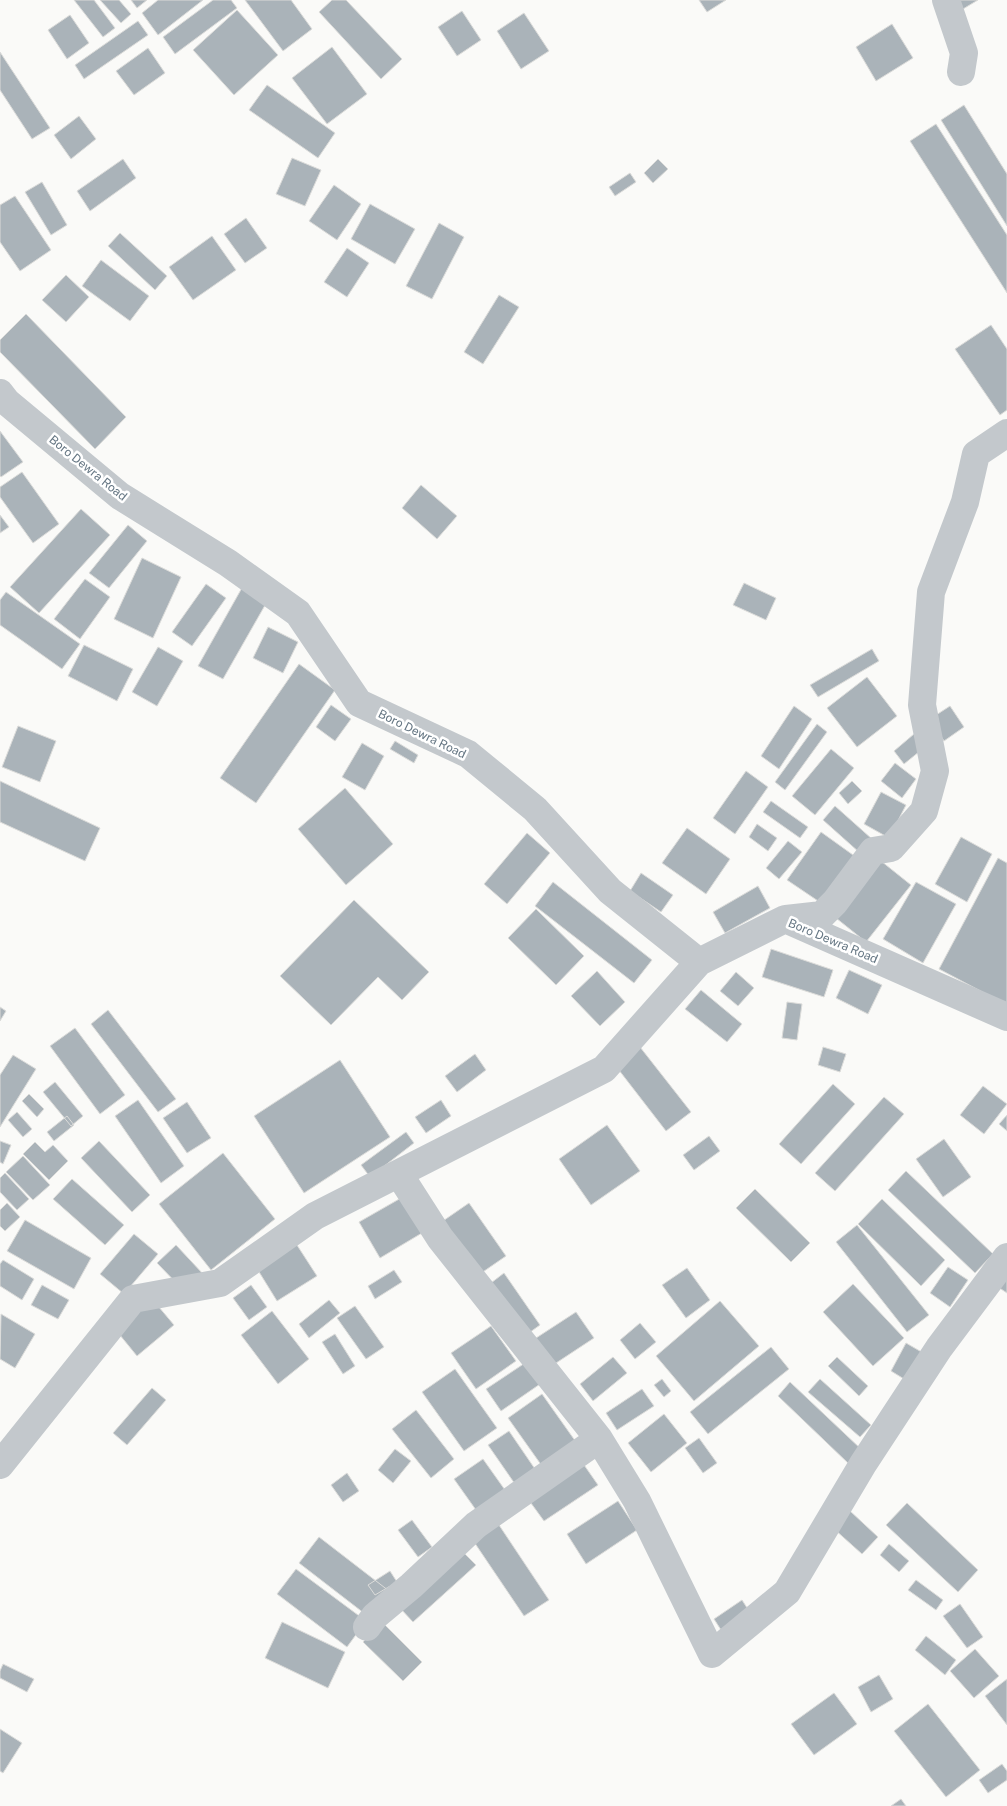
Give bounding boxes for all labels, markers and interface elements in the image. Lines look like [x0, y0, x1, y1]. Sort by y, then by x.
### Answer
street label: Boro Dewra Road [46, 432, 130, 504]
street label: Boro Dewra Road [376, 707, 468, 761]
street label: Boro Dewra Road [786, 916, 880, 966]

